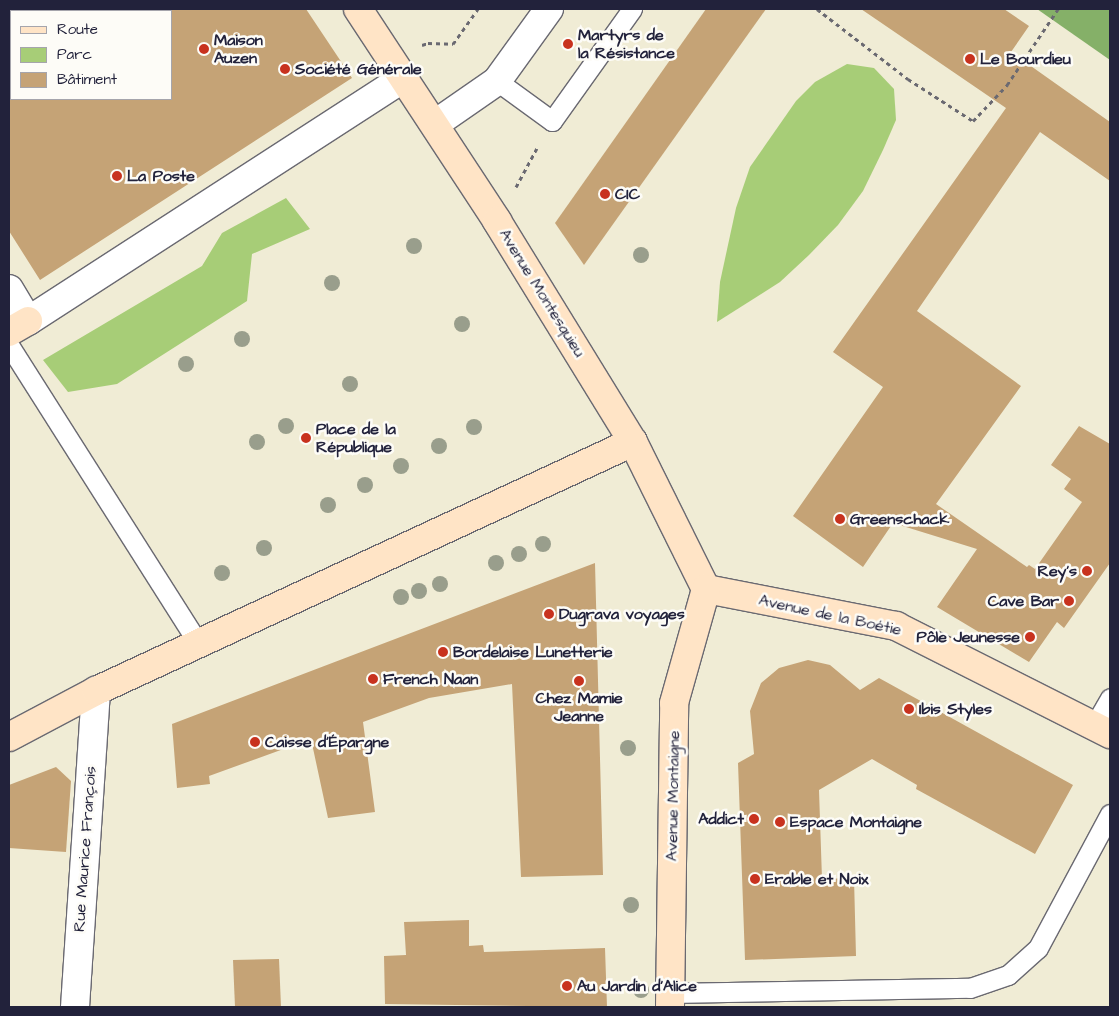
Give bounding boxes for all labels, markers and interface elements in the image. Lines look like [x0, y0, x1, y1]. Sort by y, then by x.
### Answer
legend [10, 10, 172, 100]
text: Route [57, 19, 98, 40]
place label: Martyrs de la Résistance [578, 25, 675, 63]
place label: Maison Auzen [214, 30, 263, 68]
marker: Martyrs de la Résistance [562, 38, 574, 50]
marker: Maison Auzen [198, 43, 210, 55]
text: Parc [57, 44, 92, 65]
place label: Le Bourdieu [980, 49, 1071, 69]
marker: Le Bourdieu [964, 53, 976, 65]
place label: Société Générale [295, 59, 422, 79]
marker: Société Générale [279, 63, 291, 75]
text: Bâtiment [57, 69, 117, 90]
place label: La Poste [127, 166, 195, 186]
marker: La Poste [111, 170, 123, 182]
place label: CIC [615, 184, 640, 204]
marker: CIC [599, 188, 611, 200]
street label: Avenue Montesquieu [495, 225, 589, 361]
place label: Place de la République [316, 419, 396, 457]
marker: Place de la République [300, 432, 312, 444]
place label: Greenschack [850, 509, 949, 529]
marker: Greenschack [834, 513, 846, 525]
place label: Rey's [1038, 561, 1077, 581]
marker: Rey's [1081, 565, 1093, 577]
street label: Avenue de la Boétie [757, 591, 903, 639]
place label: Cave Bar [988, 591, 1059, 611]
marker: Cave Bar [1063, 595, 1075, 607]
place label: Dugrava voyages [559, 604, 685, 624]
marker: Dugrava voyages [543, 608, 555, 620]
place label: Pôle Jeunesse [917, 627, 1020, 647]
marker: Pôle Jeunesse [1024, 631, 1036, 643]
place label: Bordelaise Lunetterie [453, 642, 613, 662]
marker: Bordelaise Lunetterie [437, 646, 449, 658]
place label: French Naan [383, 669, 478, 689]
marker: French Naan [367, 673, 379, 685]
marker: Chez Mamie Jeanne [573, 675, 585, 687]
place label: Chez Mamie Jeanne [535, 688, 623, 726]
place label: Ibis Styles [919, 699, 992, 719]
marker: Ibis Styles [903, 703, 915, 715]
street label: Avenue Montaigne [662, 731, 684, 861]
place label: Caisse d'Épargne [265, 732, 389, 752]
marker: Caisse d'Épargne [249, 736, 261, 748]
street label: Rue Maurice François [70, 765, 100, 933]
place label: Addict [698, 809, 744, 829]
place label: Espace Montaigne [790, 812, 922, 832]
marker: Addict [748, 813, 760, 825]
marker: Espace Montaigne [774, 816, 786, 828]
place label: Erable et Noix [765, 869, 869, 889]
marker: Erable et Noix [749, 873, 761, 885]
place label: Au Jardin d'Alice [577, 976, 697, 996]
marker: Au Jardin d'Alice [561, 980, 573, 992]

